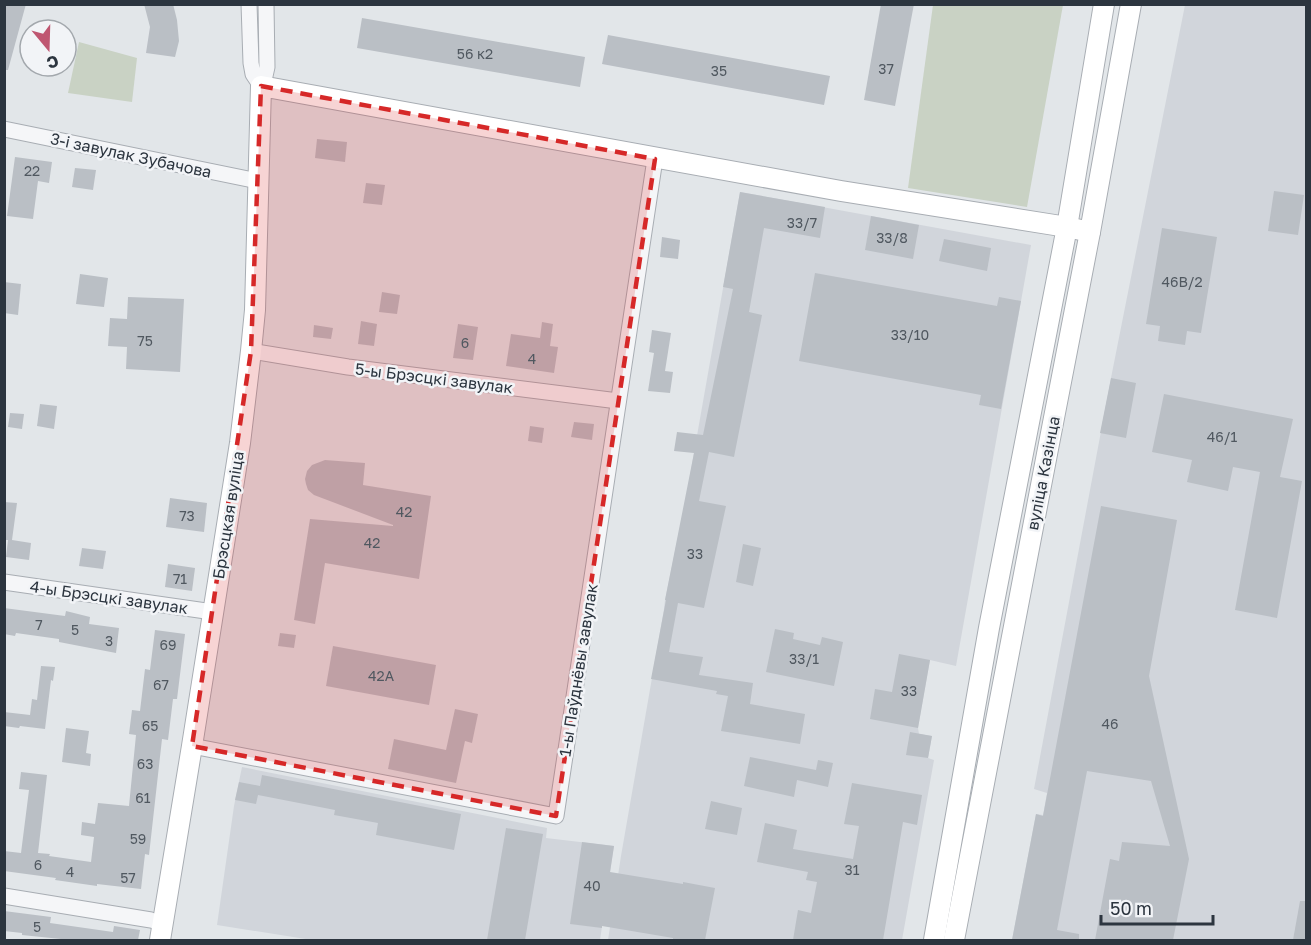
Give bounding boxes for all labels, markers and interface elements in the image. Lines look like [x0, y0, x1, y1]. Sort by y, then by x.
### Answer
north arrow [18, 18, 78, 78]
house number: 56 к2 [457, 45, 493, 62]
text: С [44, 51, 62, 73]
house number: 37 [878, 60, 894, 77]
house number: 35 [711, 62, 727, 79]
street label: 3-і завулак Зубачова [49, 128, 213, 182]
house number: 22 [24, 162, 40, 179]
house number: 33/7 [787, 214, 817, 231]
house number: 33/8 [876, 229, 908, 246]
house number: 46В/2 [1161, 273, 1203, 290]
house number: 33/10 [891, 326, 929, 343]
house number: 75 [137, 332, 153, 349]
house number: 6 [461, 334, 469, 351]
house number: 4 [528, 350, 536, 367]
street label: 5-ы Брэсцкі завулак [354, 358, 514, 398]
street label: вуліца Казінца [1022, 414, 1064, 532]
house number: 46/1 [1207, 428, 1237, 445]
street label: Брэсцкая вуліца [208, 450, 248, 580]
house number: 42 [396, 503, 412, 520]
house number: 73 [179, 507, 195, 524]
house number: 42 [364, 534, 380, 551]
house number: 33 [687, 545, 703, 562]
house number: 71 [173, 570, 187, 587]
street label: 4-ы Брэсцкі завулак [29, 576, 189, 618]
street label: 1-ы Паўднёвы завулак [554, 582, 602, 758]
house number: 7 [35, 616, 43, 633]
house number: 5 [71, 621, 79, 638]
house number: 3 [105, 632, 113, 649]
house number: 69 [160, 636, 176, 653]
house number: 33/1 [789, 650, 819, 667]
house number: 42А [368, 667, 395, 684]
house number: 67 [153, 676, 169, 693]
house number: 33 [901, 682, 917, 699]
house number: 46 [1101, 715, 1119, 732]
house number: 65 [142, 717, 158, 734]
house number: 63 [137, 755, 153, 772]
house number: 61 [135, 789, 151, 806]
house number: 59 [130, 830, 146, 847]
house number: 6 [34, 856, 42, 873]
house number: 31 [845, 861, 860, 878]
house number: 4 [66, 863, 74, 880]
house number: 57 [120, 869, 136, 886]
house number: 40 [583, 877, 601, 894]
scale bar [1101, 888, 1214, 926]
text: 50 m [1110, 897, 1152, 919]
house number: 5 [33, 918, 41, 935]

